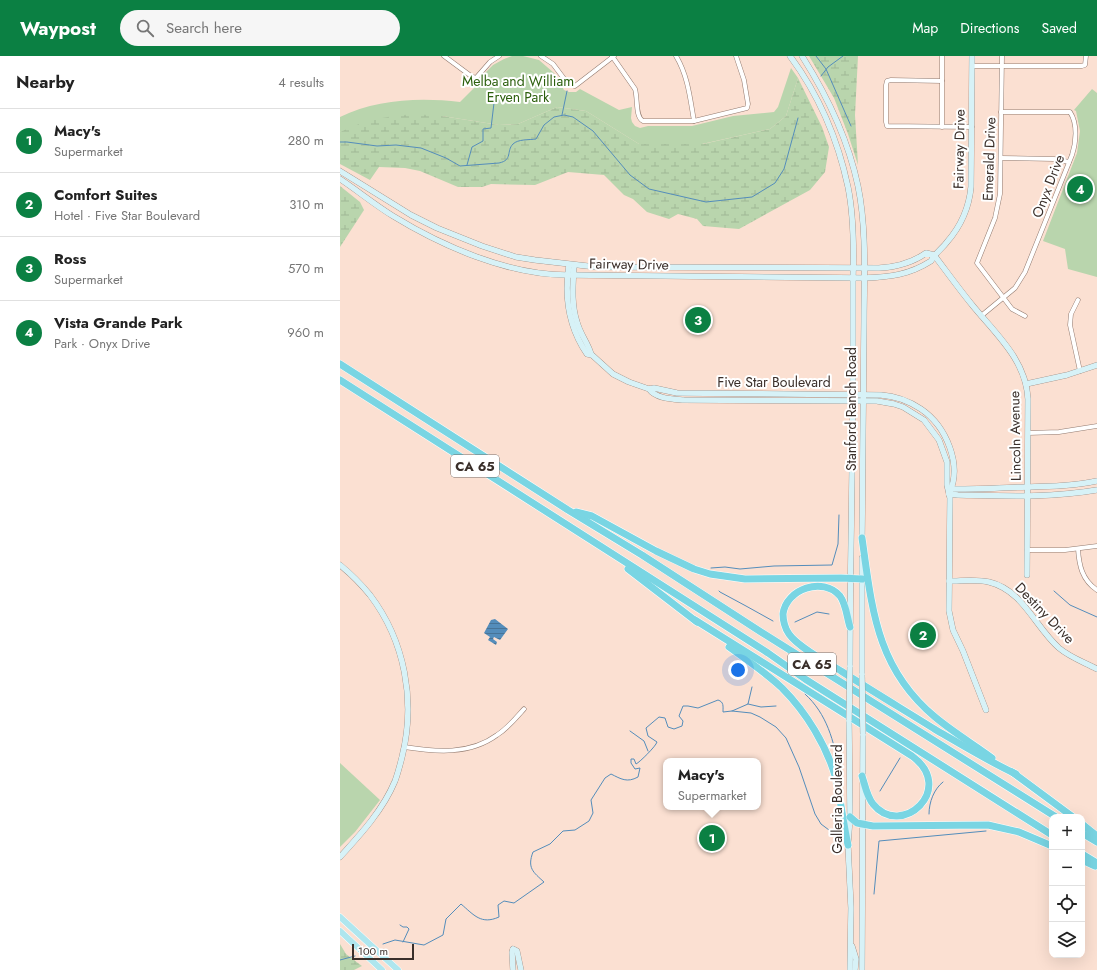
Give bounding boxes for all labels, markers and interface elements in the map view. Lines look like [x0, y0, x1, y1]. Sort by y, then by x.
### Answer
search box [120, 10, 400, 46]
text: Waypost [20, 15, 96, 42]
icon: search [134, 17, 156, 39]
text: Search here [166, 17, 242, 39]
text: Map [912, 18, 938, 38]
text: Directions [960, 18, 1020, 38]
text: Saved [1042, 18, 1077, 38]
text: Nearby [16, 70, 74, 94]
park label: Melba and William Erven Park [462, 71, 574, 107]
text: 4 results [278, 73, 324, 92]
street label: Fairway Drive [948, 109, 970, 189]
street label: Emerald Drive [978, 117, 1000, 201]
text: Macy's [54, 120, 101, 142]
text: 1 [26, 131, 32, 150]
text: 280 m [288, 131, 324, 150]
text: Supermarket [54, 142, 123, 161]
street label: Onyx Drive [1027, 152, 1069, 220]
pin: 4 [1067, 174, 1093, 204]
text: Comfort Suites [54, 184, 157, 206]
text: 2 [25, 195, 33, 214]
text: 310 m [289, 195, 324, 214]
text: Hotel · Five Star Boulevard [54, 206, 200, 225]
text: Ross [54, 248, 86, 270]
street label: Fairway Drive [589, 253, 669, 275]
text: 3 [25, 259, 33, 278]
text: 570 m [288, 259, 324, 278]
text: Supermarket [54, 270, 123, 289]
pin: 3 [685, 305, 711, 335]
text: Vista Grande Park [54, 312, 183, 334]
text: 4 [24, 323, 34, 342]
text: 960 m [287, 323, 324, 342]
text: Park · Onyx Drive [54, 334, 150, 353]
street label: Stanford Ranch Road [841, 347, 861, 471]
street label: Five Star Boulevard [717, 372, 831, 392]
street label: Lincoln Avenue [1004, 391, 1026, 481]
road number: CA 65 [451, 455, 499, 477]
street label: Destiny Drive [1011, 578, 1079, 648]
pin: 2 [910, 620, 936, 650]
road number: CA 65 [788, 653, 836, 675]
your location [728, 660, 748, 680]
street label: Galleria Boulevard [827, 744, 847, 854]
popup [663, 758, 761, 810]
text: Macy's [678, 764, 724, 786]
text: Supermarket [678, 786, 746, 805]
map controls [1049, 814, 1085, 958]
button: + [1049, 814, 1085, 850]
pin: 1 [699, 823, 725, 853]
button: − [1049, 850, 1085, 886]
button: locate [1049, 886, 1085, 922]
button: layers [1049, 922, 1085, 958]
scale bar [352, 942, 414, 961]
text: 100 m [358, 943, 388, 959]

